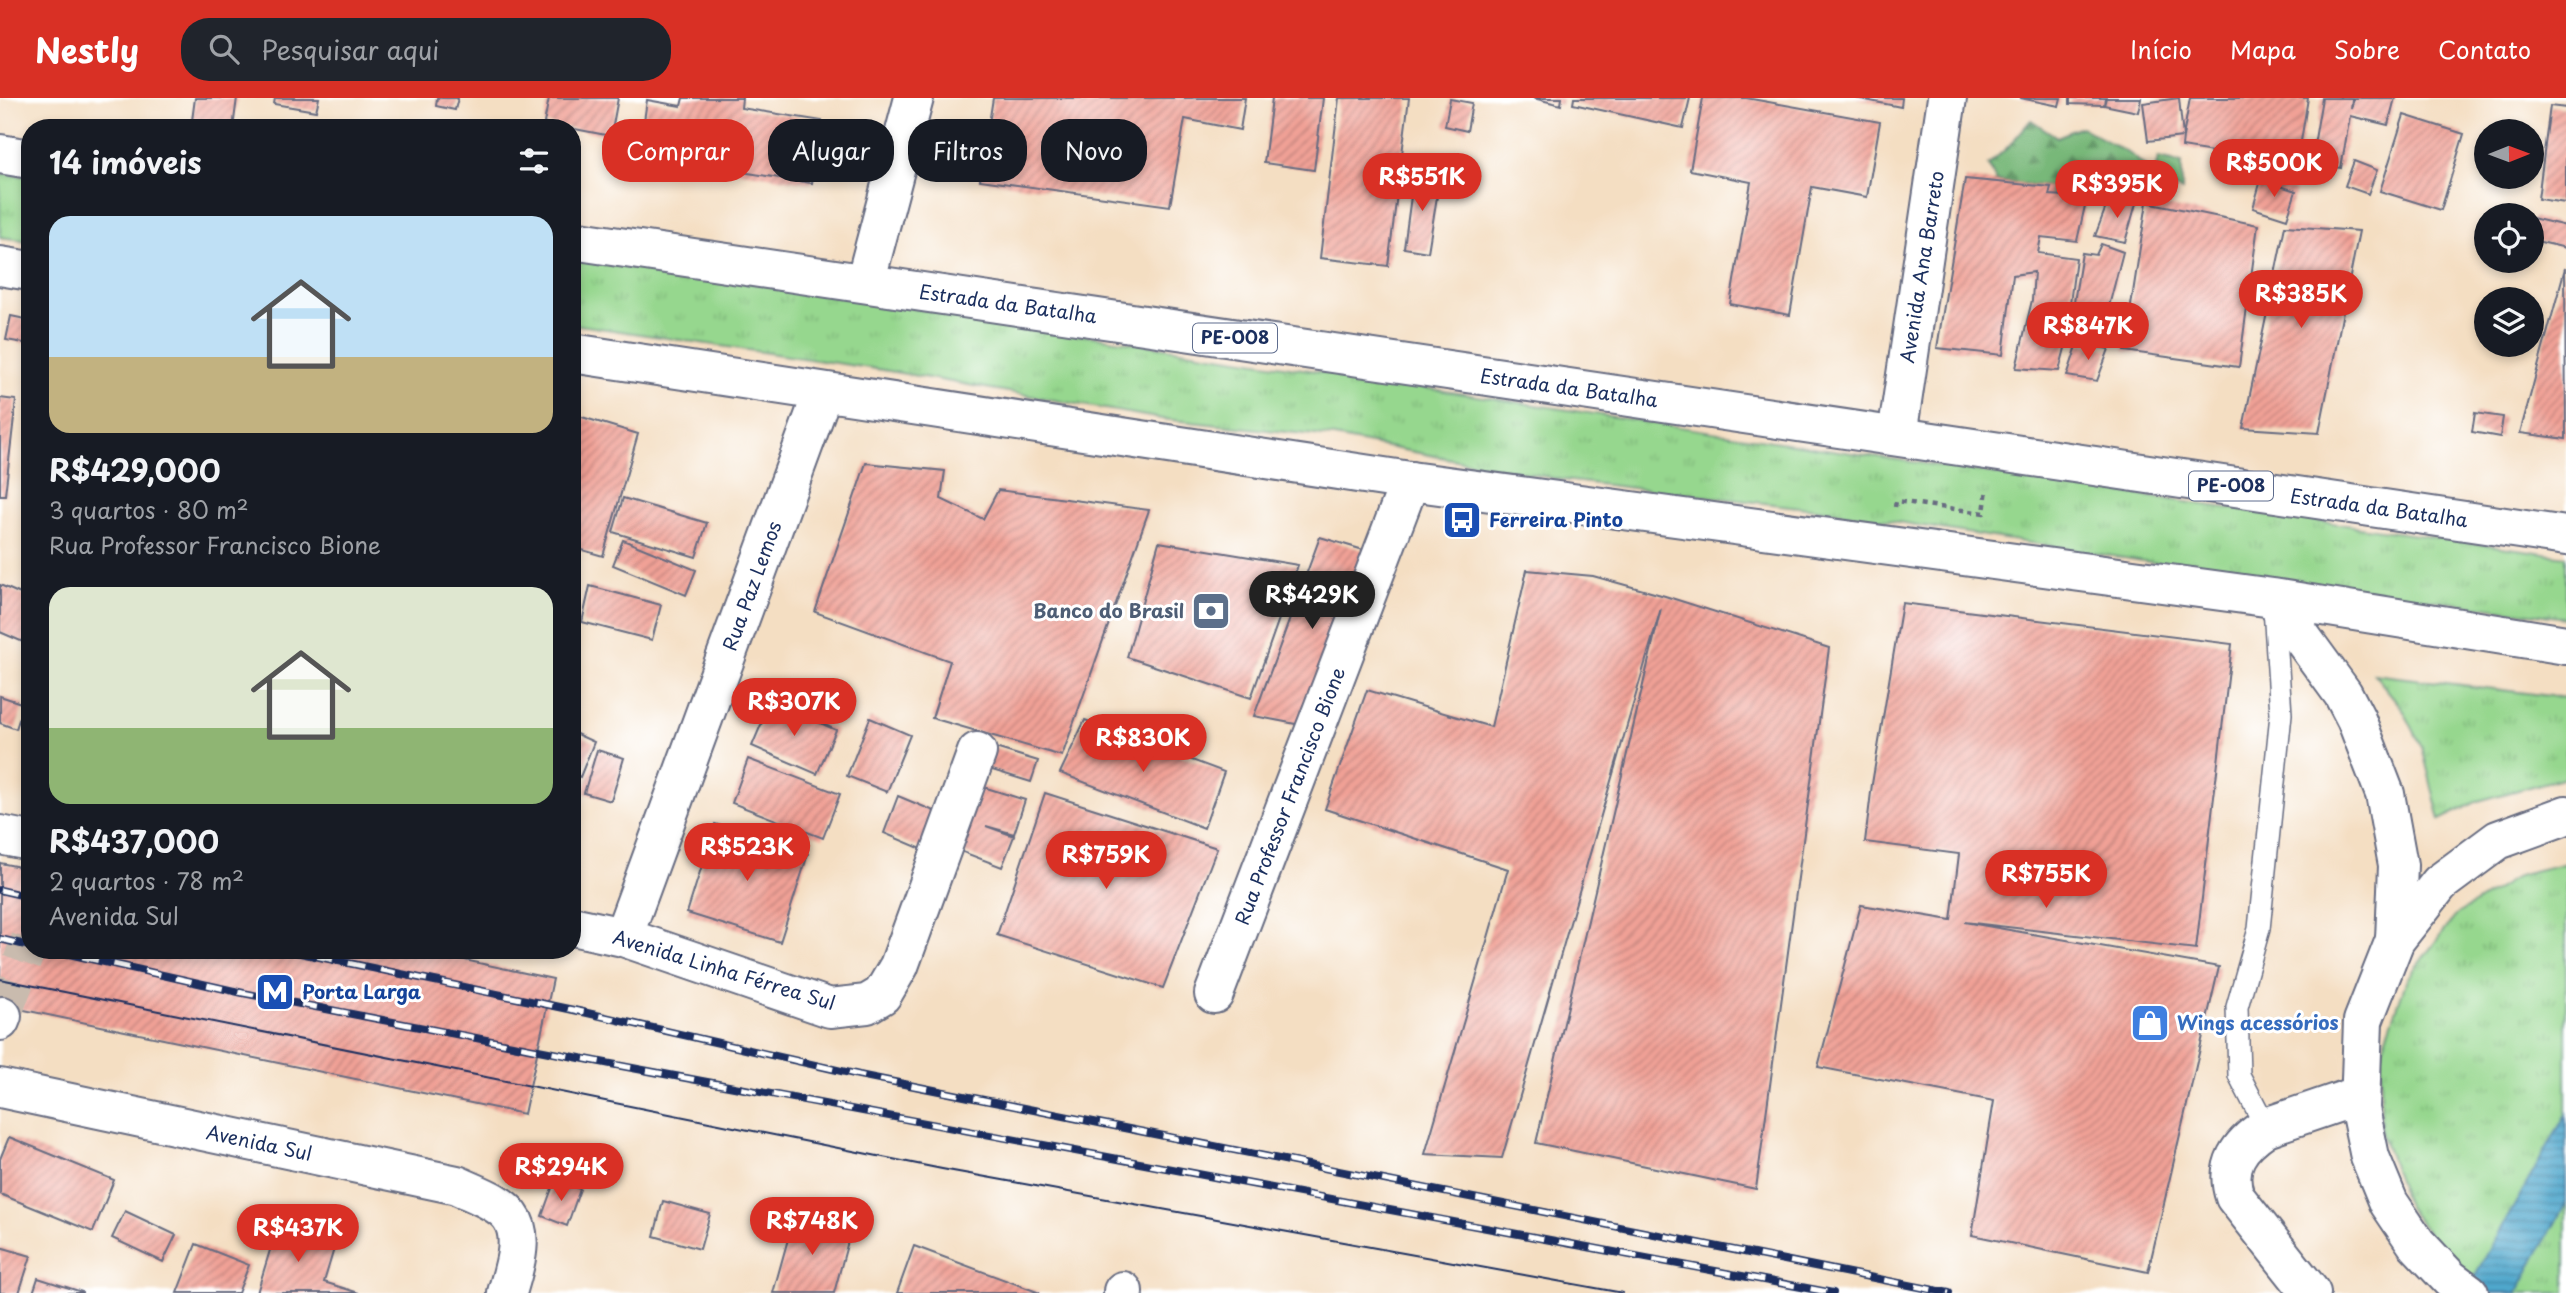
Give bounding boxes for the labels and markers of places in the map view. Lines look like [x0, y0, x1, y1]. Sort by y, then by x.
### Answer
pin: R$500K [2217, 140, 2331, 199]
pin: R$551K [1365, 153, 1479, 213]
pin: R$395K [2060, 160, 2174, 220]
pin: R$385K [2244, 271, 2358, 330]
pin: R$847K [2031, 302, 2145, 362]
bus stop icon: Ferreira Pinto [1441, 499, 1483, 541]
place label: Ferreira Pinto [1489, 505, 1623, 533]
pin: R$429K [1255, 572, 1369, 631]
bank icon: Banco do Brasil [1190, 590, 1232, 632]
place label: Banco do Brasil [1033, 596, 1184, 624]
pin: R$307K [737, 678, 851, 738]
pin: R$830K [1086, 714, 1200, 774]
pin: R$523K [690, 824, 804, 883]
pin: R$759K [1049, 832, 1163, 891]
pin: R$755K [1989, 850, 2103, 910]
metro station icon: Porta Larga [254, 971, 296, 1013]
place label: Porta Larga [302, 977, 421, 1005]
shop icon: Wings acessórios [2129, 1002, 2171, 1044]
place label: Wings acessórios [2177, 1008, 2339, 1036]
pin: R$294K [504, 1144, 618, 1203]
pin: R$748K [755, 1198, 869, 1257]
pin: R$437K [241, 1204, 355, 1264]

